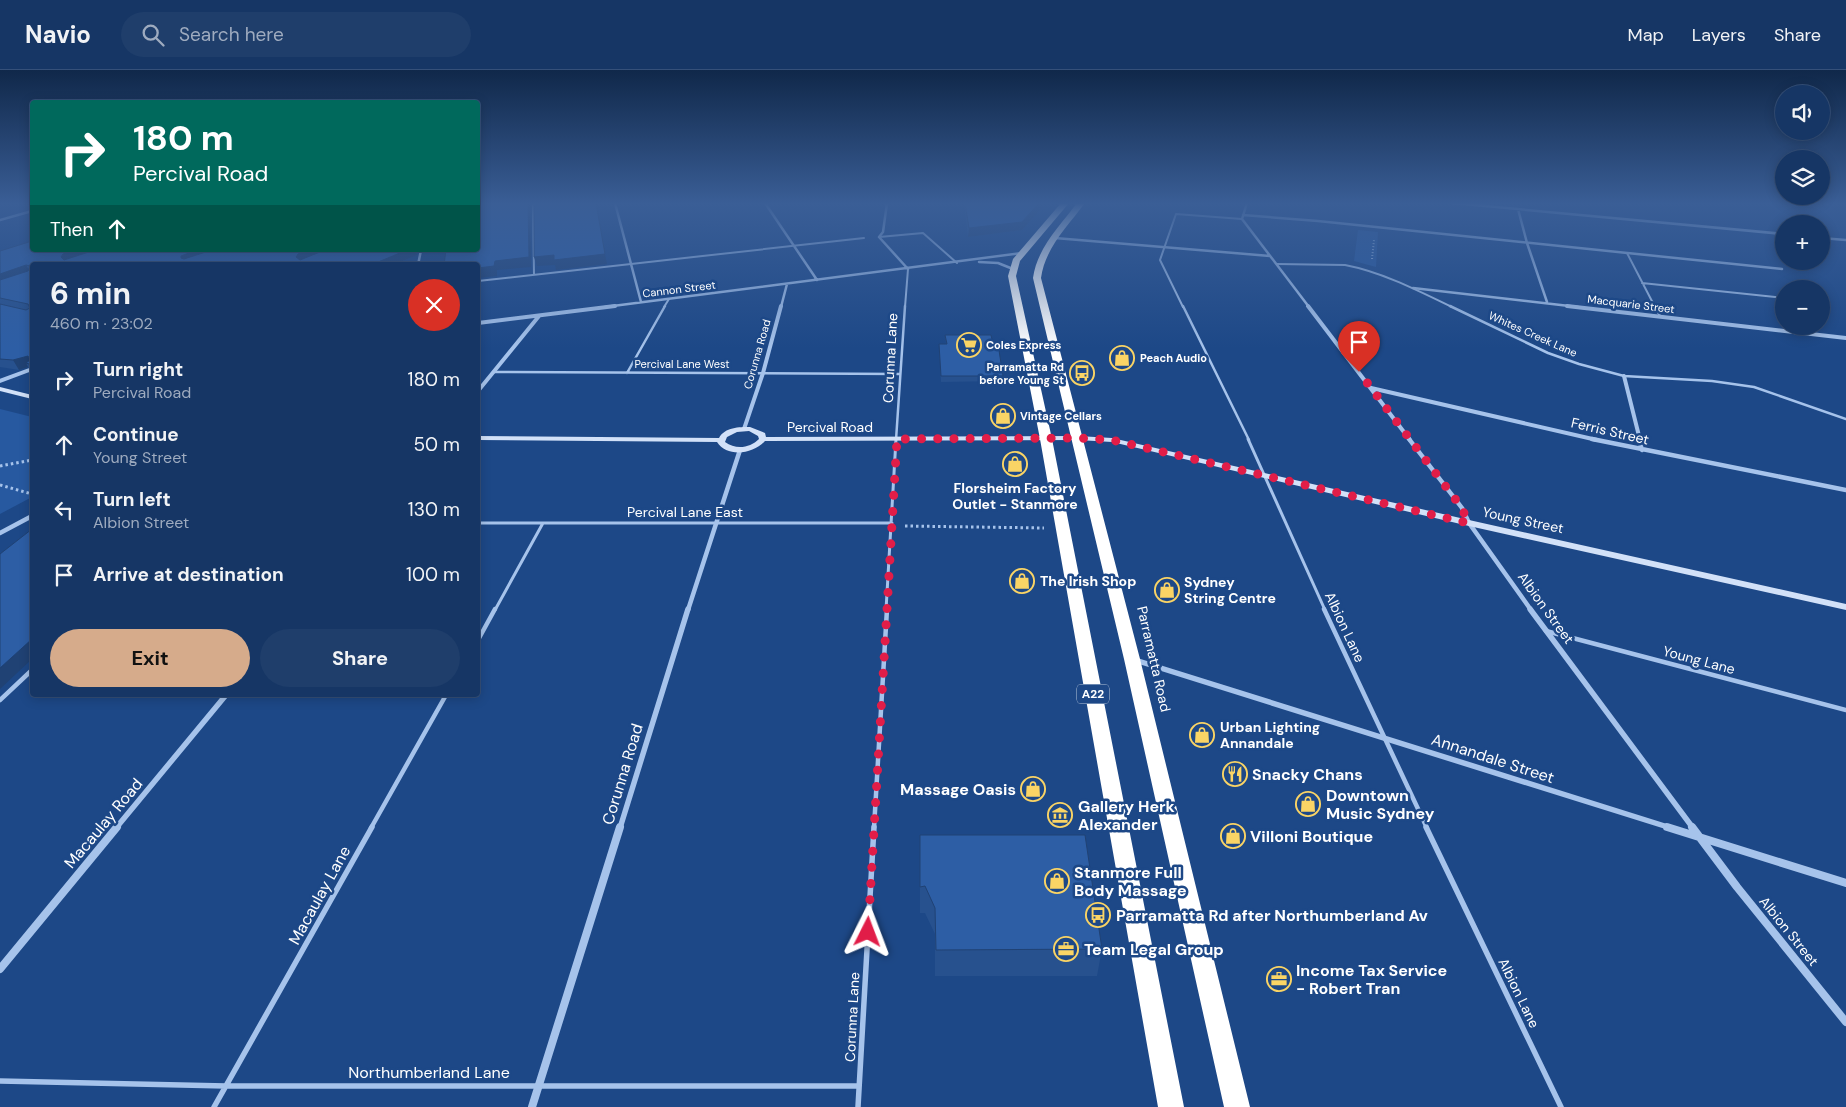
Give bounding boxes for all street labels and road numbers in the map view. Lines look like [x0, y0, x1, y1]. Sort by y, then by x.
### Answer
street label: Cannon Street [642, 278, 716, 300]
street label: Macquarie Street [1587, 292, 1675, 316]
street label: Whites Creek Lane [1487, 308, 1579, 360]
street label: Corunna Lane [879, 313, 901, 403]
street label: Corunna Road [740, 317, 774, 391]
street label: Percival Lane West [634, 357, 730, 371]
street label: Ferris Street [1569, 413, 1651, 449]
street label: Percival Road [787, 418, 873, 436]
street label: Percival Lane East [627, 503, 743, 521]
street label: Young Street [1481, 503, 1565, 537]
street label: Albion Street [1514, 569, 1578, 647]
street label: Albion Lane [1321, 589, 1369, 665]
street label: Parramatta Road [1133, 604, 1175, 714]
street label: Young Lane [1661, 642, 1737, 678]
road number: A22 [1077, 684, 1109, 704]
street label: Corunna Road [597, 721, 648, 827]
street label: Annandale Street [1429, 729, 1557, 788]
street label: Macaulay Road [59, 774, 147, 873]
street label: Macaulay Lane [284, 842, 355, 948]
street label: Albion Street [1755, 893, 1823, 969]
street label: Albion Lane [1494, 955, 1544, 1031]
street label: Corunna Lane [841, 972, 863, 1062]
street label: Northumberland Lane [348, 1062, 510, 1083]

